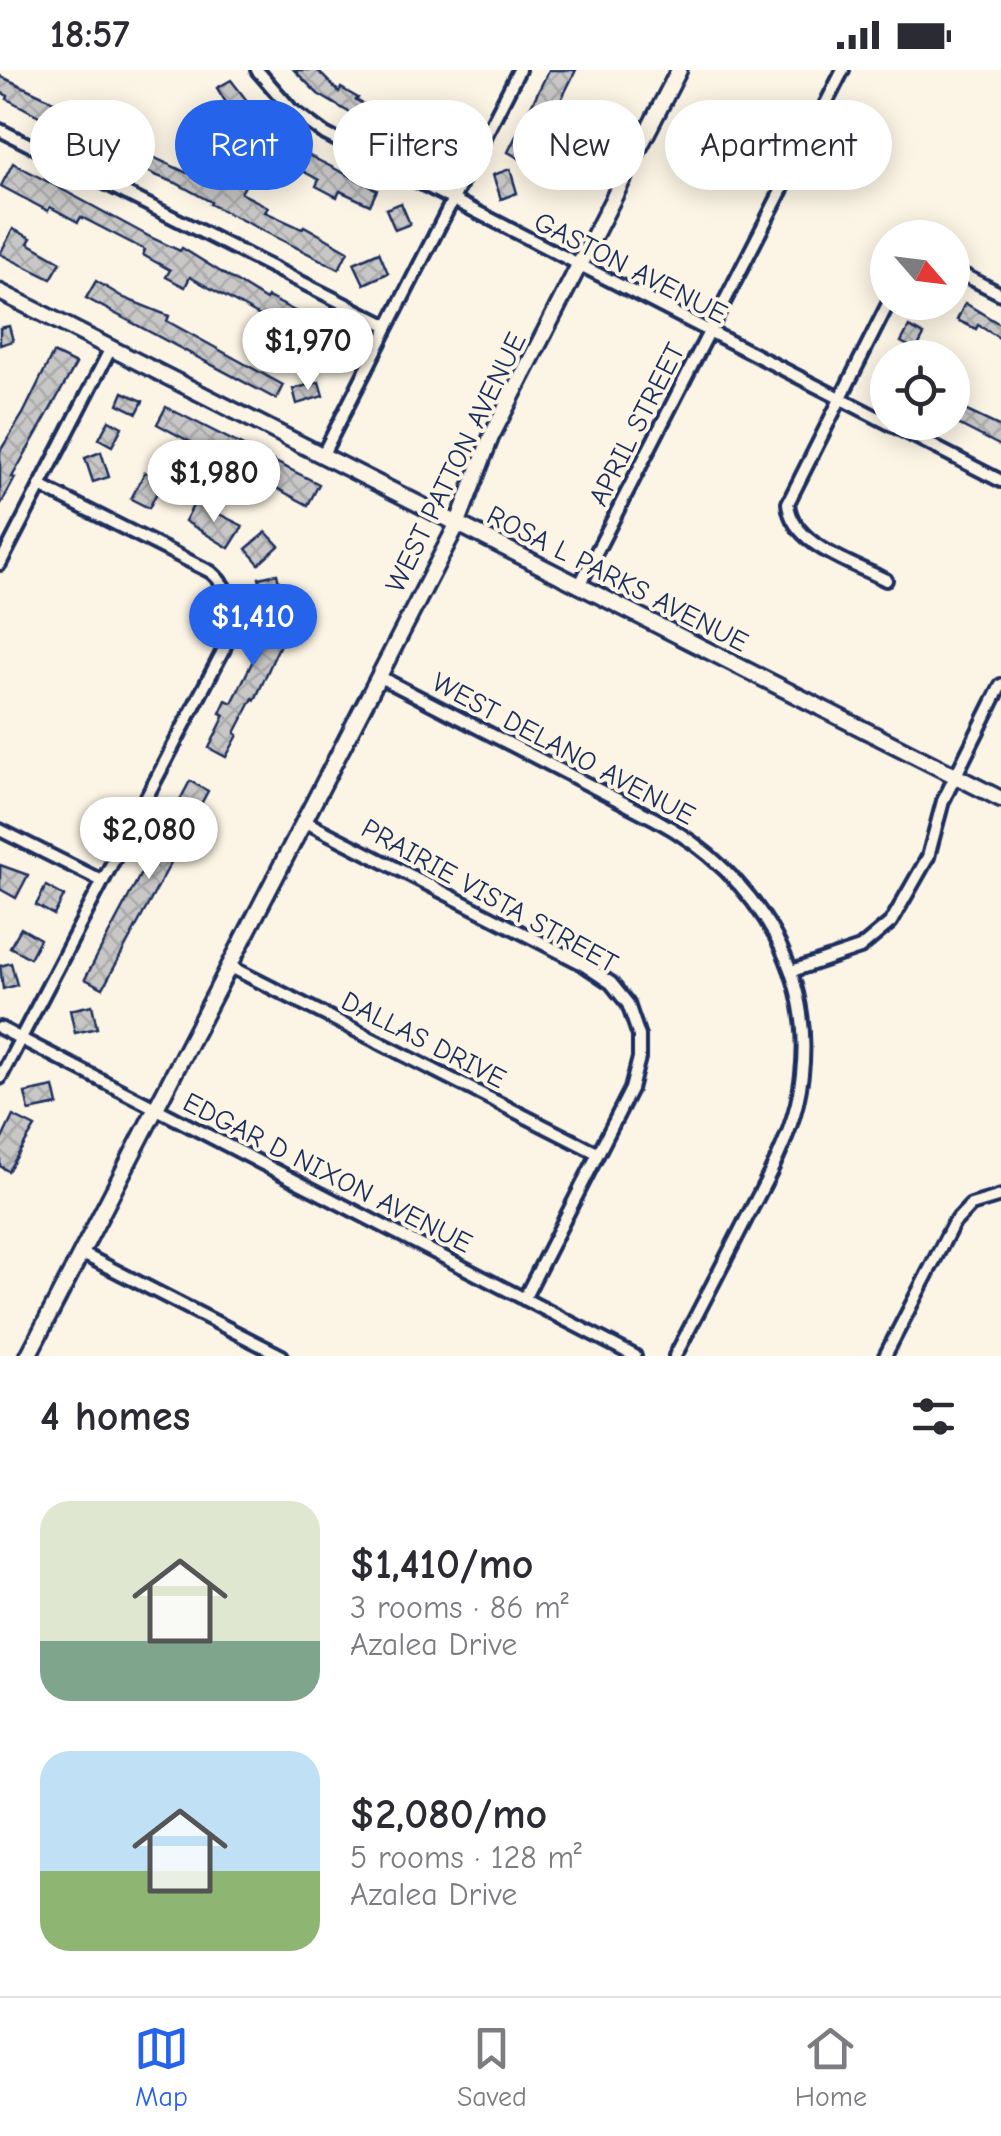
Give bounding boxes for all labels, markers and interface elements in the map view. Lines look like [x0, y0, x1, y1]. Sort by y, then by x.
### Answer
text: 18:57 [50, 13, 130, 57]
chip: Buy [30, 100, 155, 190]
chip: Rent [175, 100, 313, 190]
chip: Filters [333, 100, 493, 190]
chip: New [513, 100, 645, 190]
chip: Apartment [665, 100, 892, 190]
street label: GASTON AVENUE [529, 205, 732, 330]
north arrow [870, 220, 970, 320]
map controls [870, 220, 970, 440]
pin: $1,970 [227, 308, 389, 393]
text: $1,970 [264, 322, 352, 359]
street label: WEST PATTON AVENUE [379, 327, 533, 598]
street label: APRIL STREET [582, 338, 692, 511]
button: locate [870, 340, 970, 440]
pin: $1,980 [133, 440, 295, 525]
text: $1,980 [169, 454, 259, 491]
street label: ROSA L PARKS AVENUE [482, 499, 753, 659]
pin: $1,410 [172, 584, 334, 669]
text: $1,410 [211, 598, 295, 635]
street label: WEST DELANO AVENUE [427, 666, 700, 832]
pin: $2,080 [68, 797, 230, 882]
text: $2,080 [102, 811, 196, 848]
street label: PRAIRIE VISTA STREET [356, 812, 624, 980]
street label: DALLAS DRIVE [336, 985, 511, 1095]
street label: EDGAR D NIXON AVENUE [178, 1086, 477, 1260]
icon: filters [906, 1389, 961, 1444]
text: 4 homes [40, 1392, 190, 1441]
text: $1,410/mo [350, 1540, 534, 1589]
icon: home [120, 1541, 240, 1661]
text: 3 rooms · 86 m² [350, 1589, 569, 1626]
text: Azalea Drive [350, 1626, 517, 1663]
text: $2,080/mo [350, 1790, 547, 1839]
icon: home [120, 1791, 240, 1911]
text: 5 rooms · 128 m² [350, 1839, 582, 1876]
text: Azalea Drive [350, 1876, 517, 1913]
tab: Map [134, 2021, 189, 2113]
tab: Saved [457, 2021, 527, 2113]
tab: Home [795, 2021, 867, 2113]

